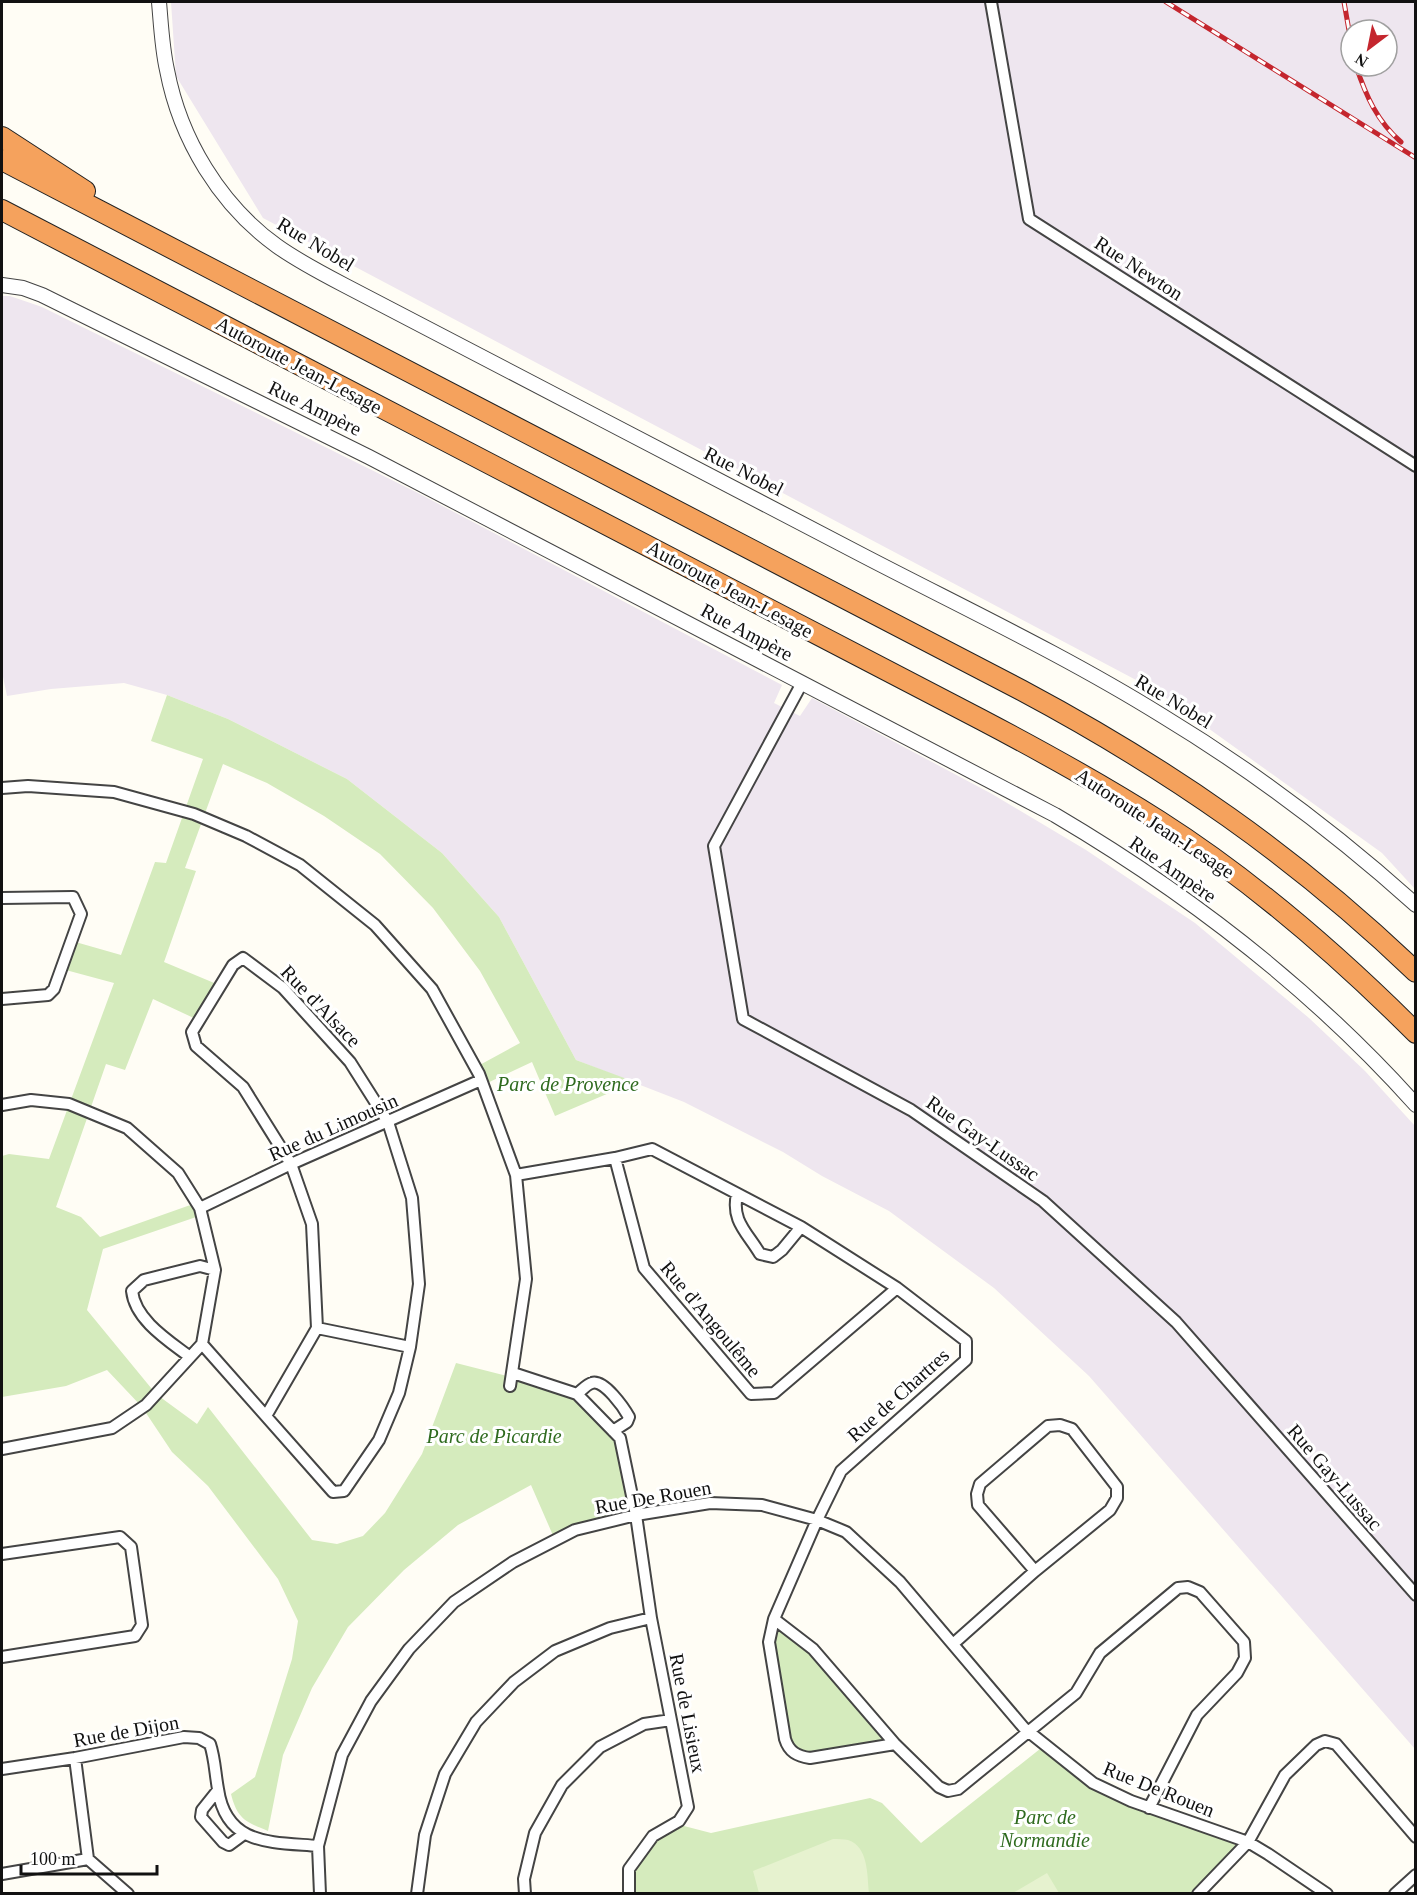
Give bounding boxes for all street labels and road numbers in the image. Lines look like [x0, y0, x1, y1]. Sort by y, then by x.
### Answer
street label: Rue Nobel [273, 212, 359, 276]
street label: Rue Newton [1091, 231, 1187, 305]
street label: Autoroute Jean-Lesage [212, 312, 386, 419]
street label: Rue Ampère [265, 376, 365, 441]
street label: Rue Nobel [701, 442, 788, 501]
street label: Autoroute Jean-Lesage [643, 536, 817, 643]
street label: Rue Ampère [697, 599, 797, 666]
street label: Rue Nobel [1131, 669, 1217, 733]
street label: Autoroute Jean-Lesage [1071, 763, 1239, 883]
street label: Rue Ampère [1125, 831, 1221, 908]
street label: Rue d'Alsace [277, 961, 366, 1052]
street label: Rue du Limousin [265, 1089, 401, 1165]
street label: Rue Gay-Lussac [922, 1091, 1044, 1186]
street label: Rue d'Angoulême [655, 1257, 766, 1382]
street label: Rue de Chartres [843, 1344, 953, 1446]
street label: Rue Gay-Lussac [1282, 1420, 1387, 1535]
street label: Rue De Rouen [593, 1476, 713, 1518]
street label: Rue de Lisieux [666, 1651, 710, 1775]
street label: Rue de Dijon [72, 1711, 181, 1752]
street label: Rue De Rouen [1100, 1757, 1218, 1821]

